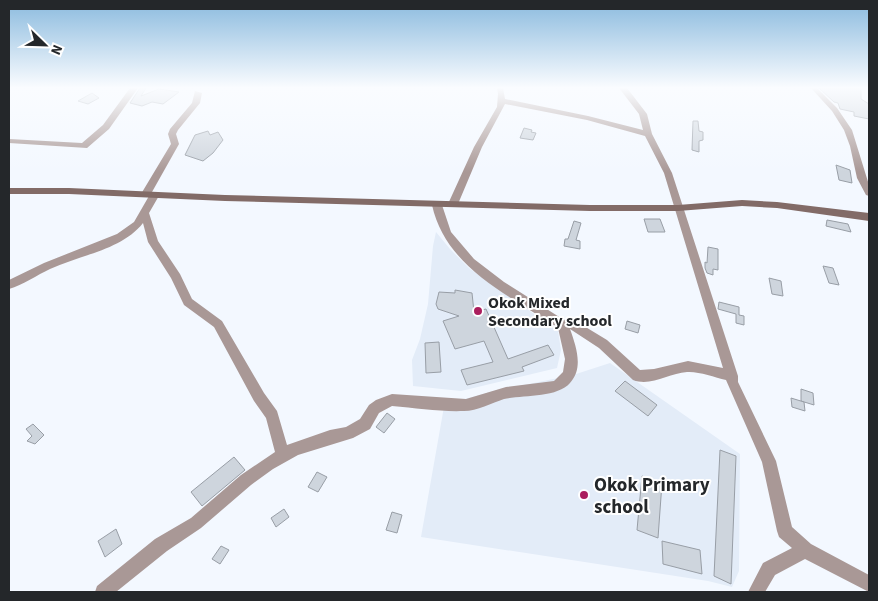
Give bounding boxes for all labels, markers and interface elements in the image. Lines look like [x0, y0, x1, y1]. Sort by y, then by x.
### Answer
north arrow [20, 20, 70, 70]
text: N [45, 41, 67, 58]
place label: Okok Mixed Secondary school [488, 292, 612, 332]
marker: Okok Mixed Secondary school [472, 305, 484, 317]
place label: Okok Primary school [594, 472, 710, 521]
marker: Okok Primary school [578, 489, 590, 501]

